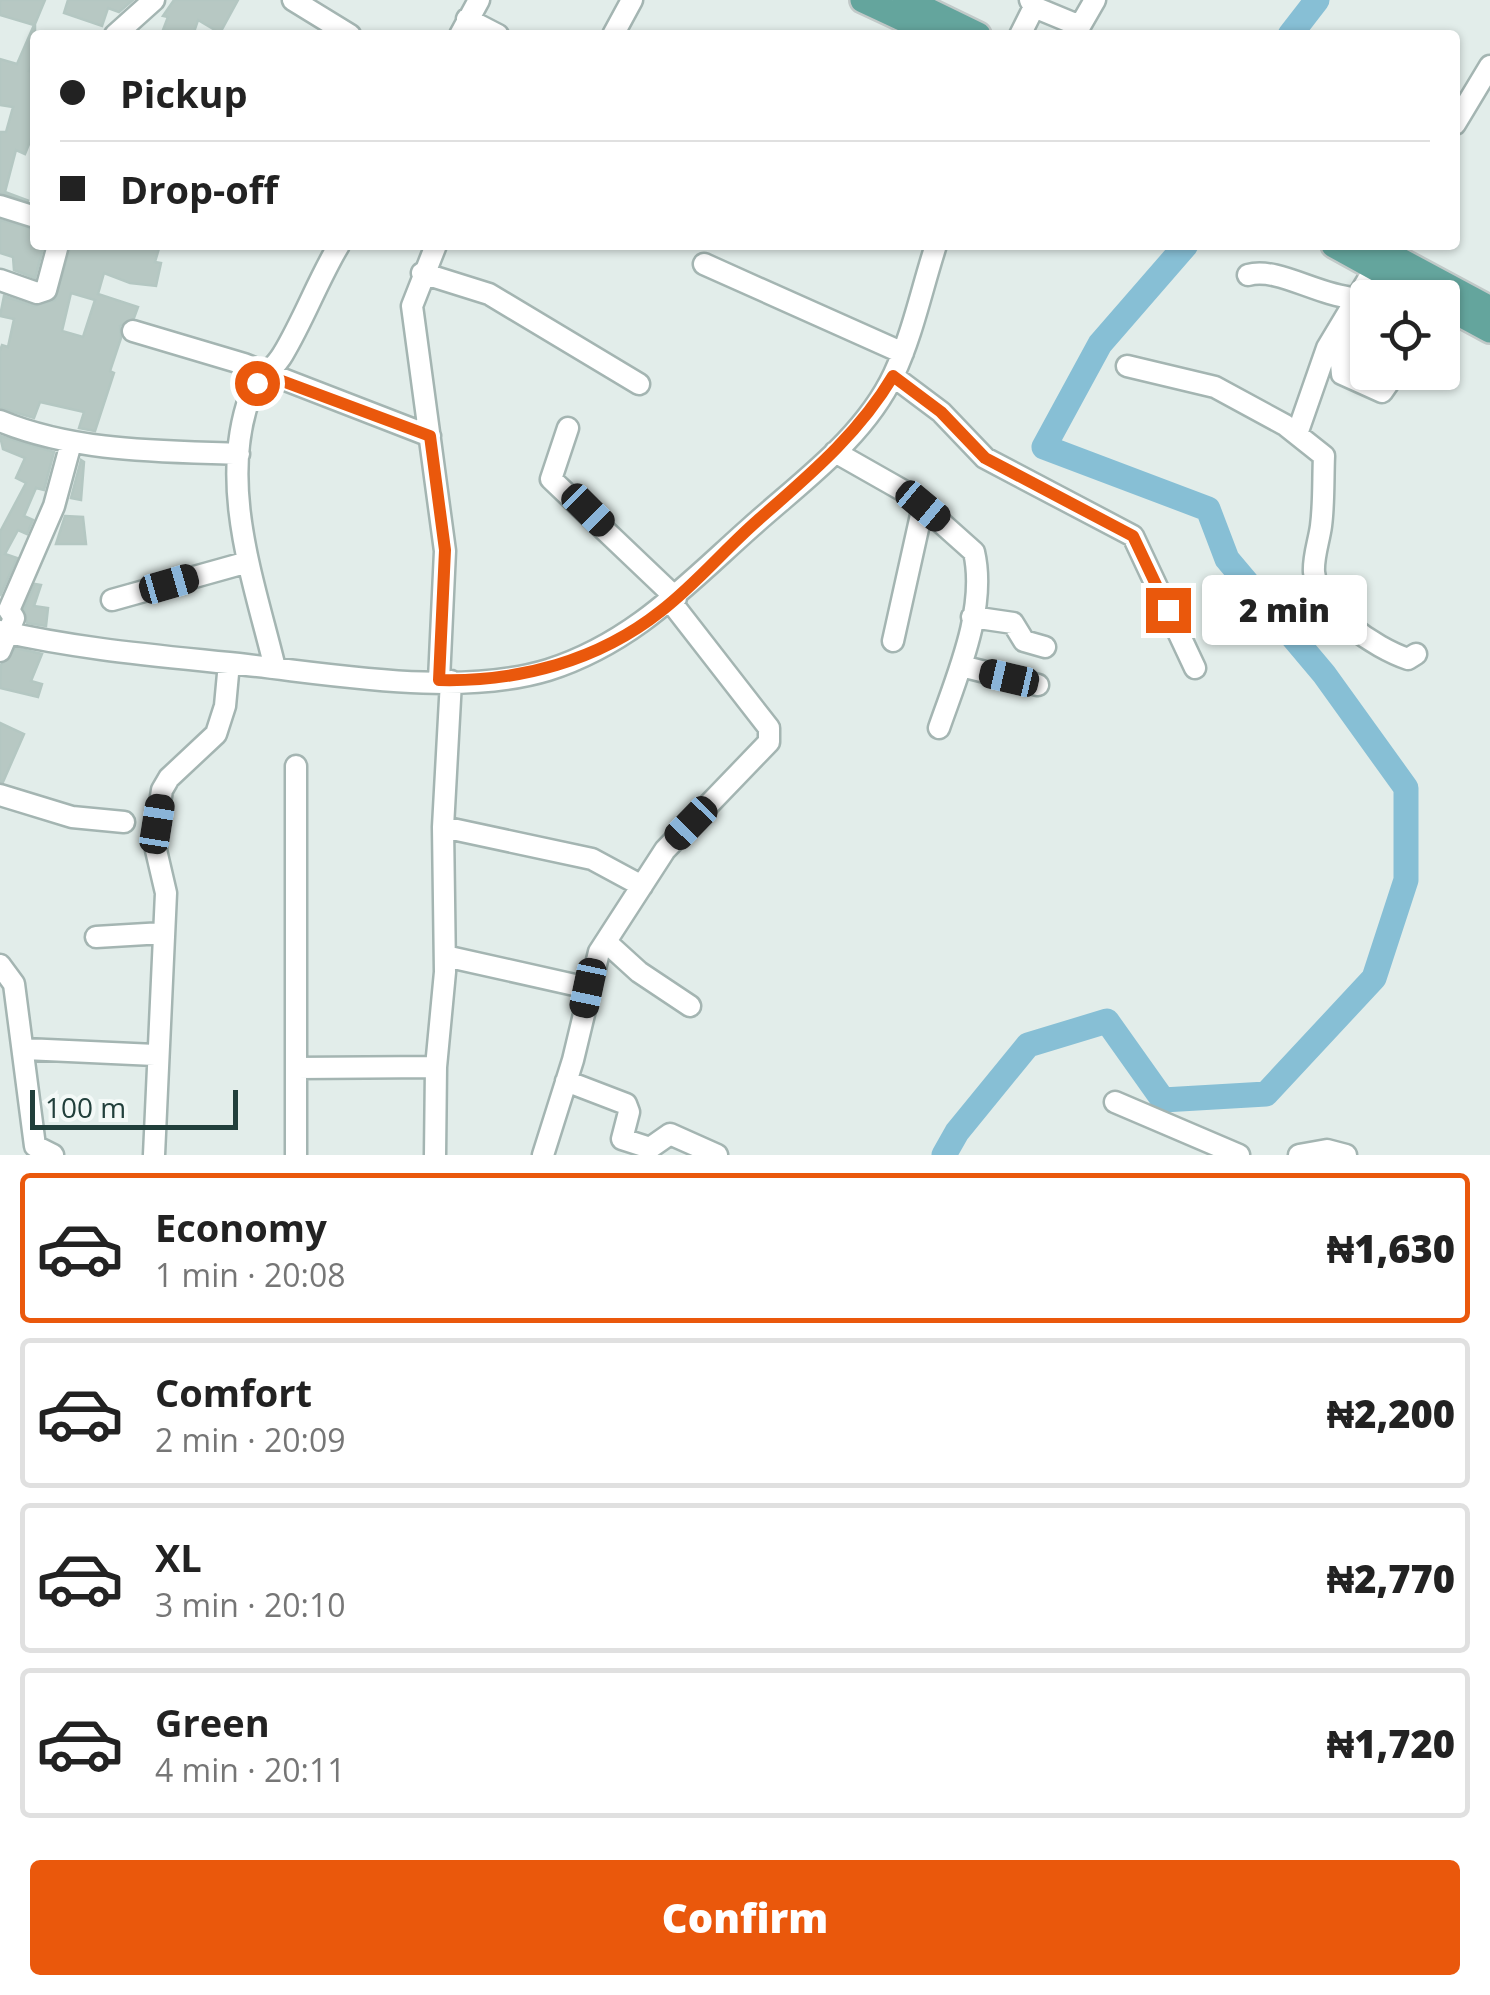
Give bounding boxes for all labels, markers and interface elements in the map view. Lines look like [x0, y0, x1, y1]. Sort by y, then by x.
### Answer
text: Pickup [120, 67, 248, 119]
text: Drop-off [120, 163, 278, 215]
map controls [1350, 280, 1460, 390]
button: locate [1350, 280, 1460, 390]
route start [235, 361, 280, 406]
car [890, 475, 956, 537]
car [556, 478, 620, 542]
car [136, 561, 202, 607]
callout: 2 min [1203, 575, 1368, 645]
route end [1146, 588, 1191, 633]
text: 2 min [1239, 588, 1330, 631]
car [976, 657, 1042, 699]
car [659, 791, 723, 855]
car [137, 792, 177, 856]
car [567, 956, 609, 1020]
scale bar [30, 1085, 238, 1130]
text: 100 m [45, 1088, 126, 1126]
text: Economy [155, 1201, 327, 1253]
icon: car [35, 1203, 125, 1293]
text: ₦1,630 [1327, 1222, 1455, 1274]
text: 1 min · 20:08 [155, 1253, 346, 1296]
text: Comfort [155, 1366, 312, 1418]
icon: car [35, 1368, 125, 1458]
text: ₦2,200 [1327, 1387, 1455, 1439]
text: 2 min · 20:09 [155, 1418, 346, 1461]
text: XL [155, 1531, 202, 1583]
icon: car [35, 1533, 125, 1623]
text: ₦2,770 [1327, 1552, 1455, 1604]
text: 3 min · 20:10 [155, 1583, 346, 1626]
text: Green [155, 1696, 270, 1748]
icon: car [35, 1698, 125, 1788]
text: ₦1,720 [1327, 1717, 1455, 1769]
text: 4 min · 20:11 [155, 1748, 346, 1791]
button: Confirm [30, 1860, 1460, 1975]

